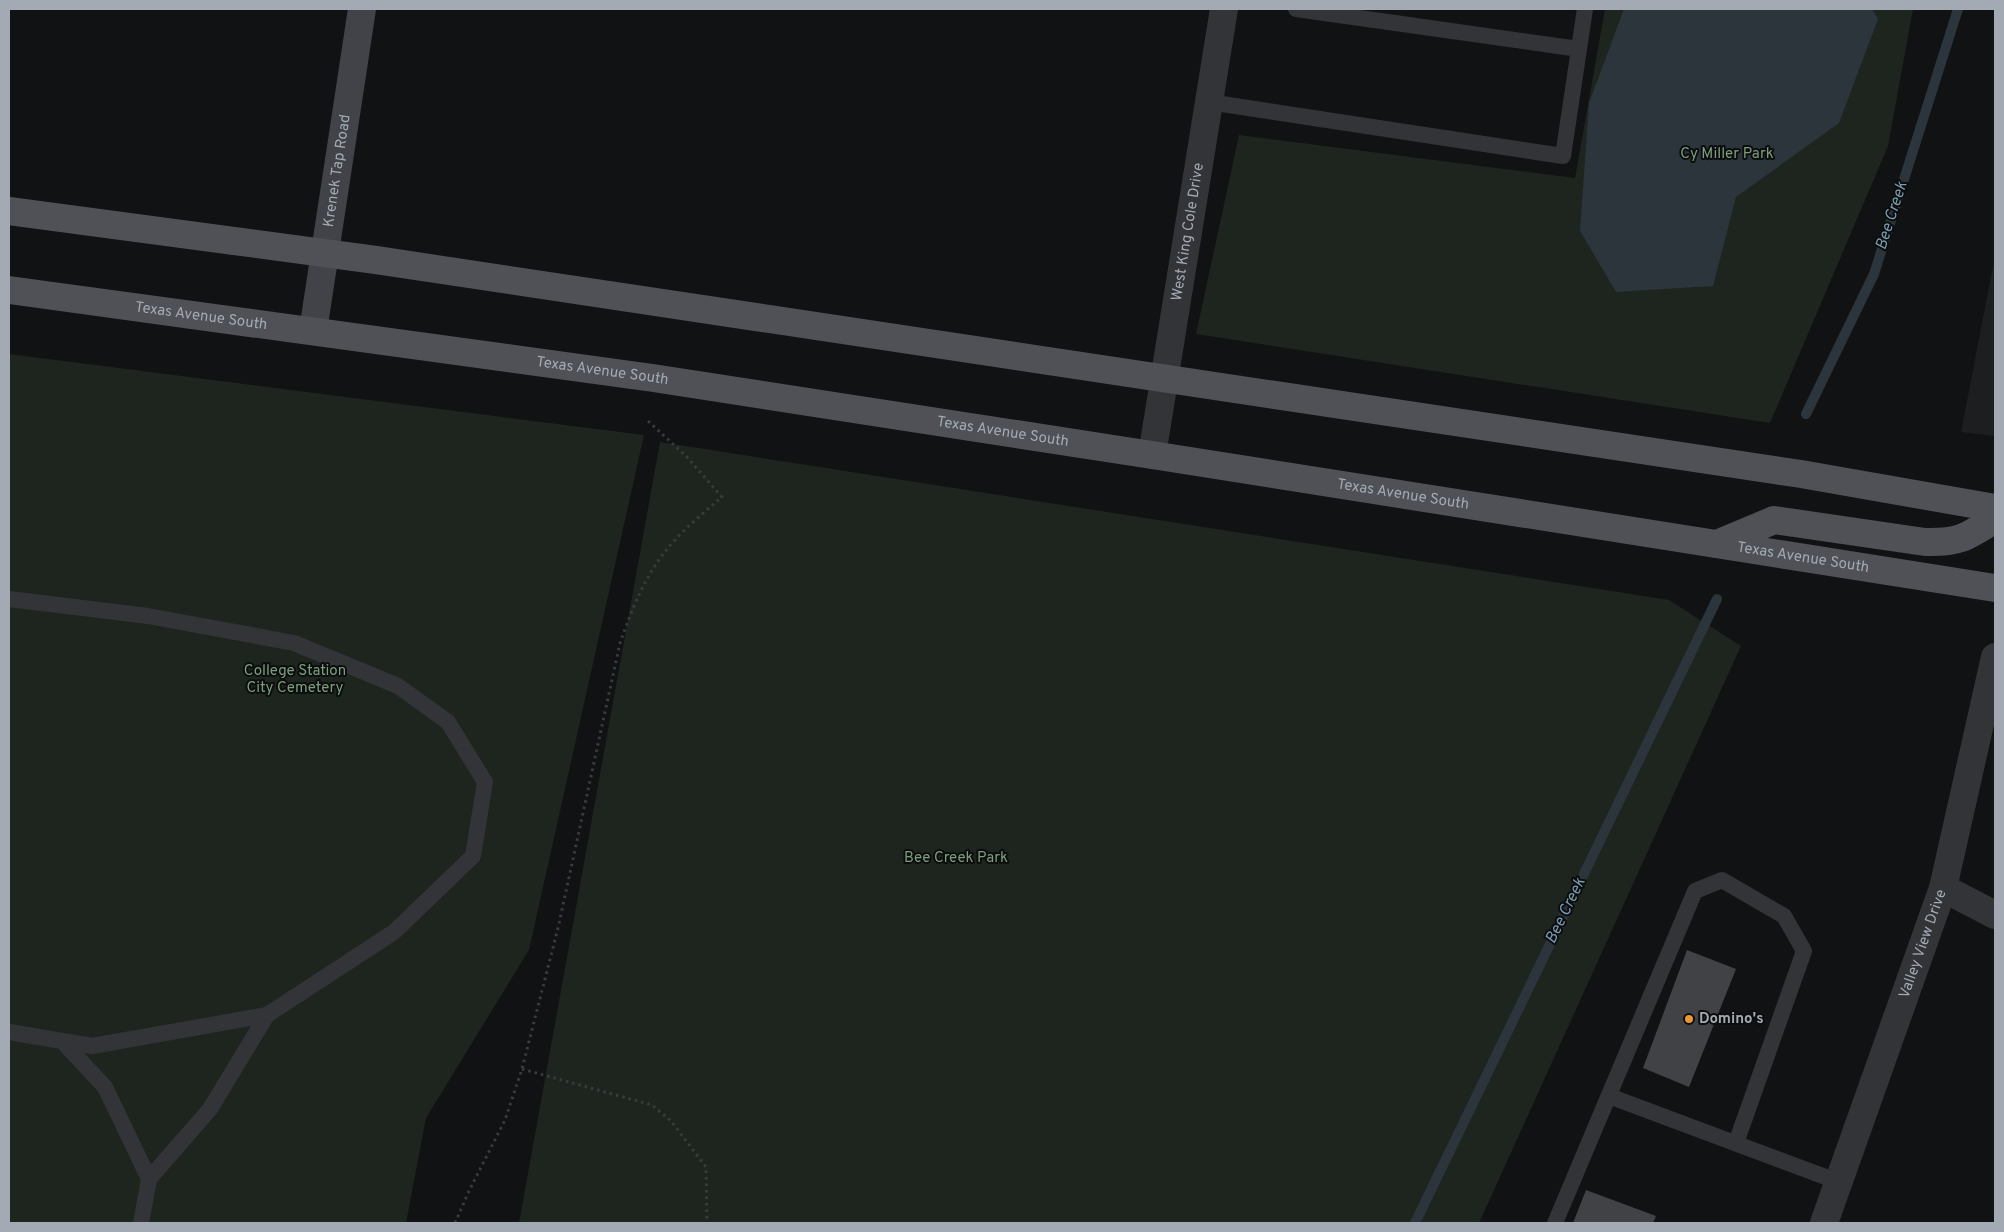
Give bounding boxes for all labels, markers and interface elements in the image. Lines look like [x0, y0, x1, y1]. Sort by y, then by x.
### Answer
street label: Krenek Tap Road [319, 113, 355, 229]
park label: Cy Miller Park [1680, 145, 1774, 164]
street label: West King Cole Drive [1167, 161, 1209, 302]
water label: Bee Creek [1872, 178, 1913, 253]
street label: Texas Avenue South [134, 298, 269, 335]
street label: Texas Avenue South [535, 353, 670, 390]
street label: Texas Avenue South [936, 412, 1070, 452]
street label: Texas Avenue South [1336, 475, 1470, 514]
street label: Texas Avenue South [1736, 538, 1870, 577]
park label: College Station City Cemetery [244, 662, 346, 698]
park label: Bee Creek Park [904, 849, 1008, 868]
water label: Bee Creek [1542, 874, 1591, 947]
street label: Valley View Drive [1895, 887, 1951, 1001]
place label: Domino's [1699, 1010, 1764, 1029]
marker: Domino's [1683, 1013, 1695, 1025]

